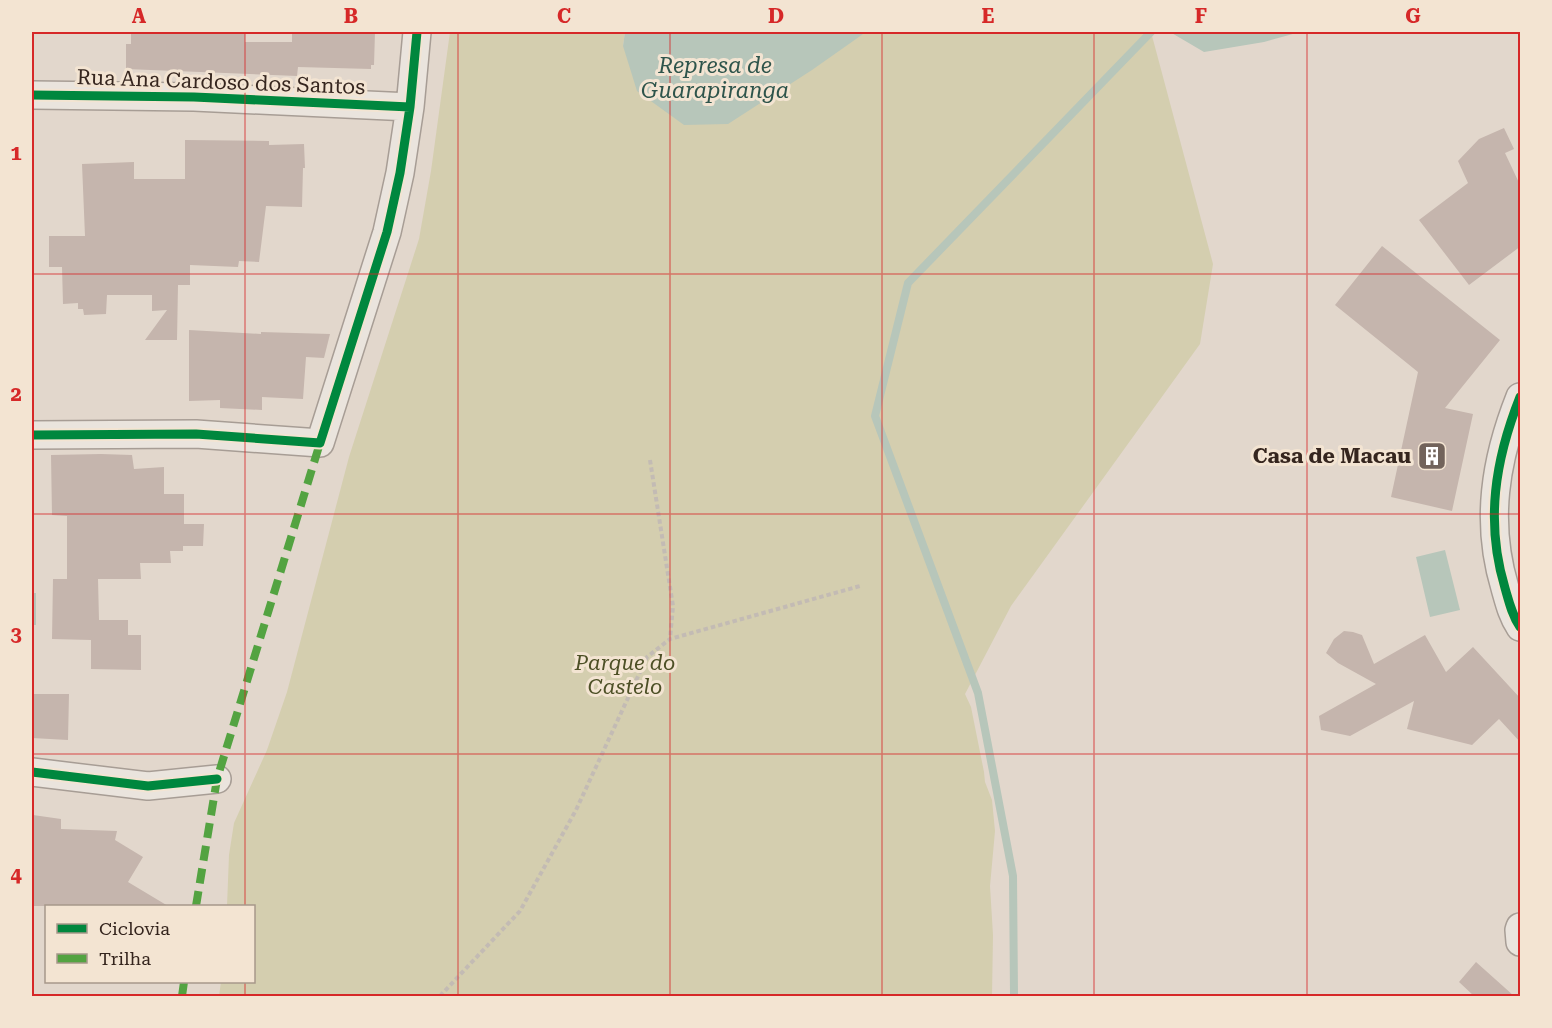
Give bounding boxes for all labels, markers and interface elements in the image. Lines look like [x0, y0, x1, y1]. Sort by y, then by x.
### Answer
text: A [132, 4, 147, 28]
text: B [344, 4, 358, 28]
text: C [557, 4, 571, 28]
text: D [768, 4, 784, 28]
text: E [982, 4, 995, 28]
text: F [1195, 4, 1207, 28]
text: G [1405, 4, 1421, 28]
water label: Represa de Guarapiranga [641, 53, 789, 103]
street label: Rua Ana Cardoso dos Santos [76, 65, 366, 99]
text: 1 [10, 141, 22, 165]
text: 2 [10, 382, 22, 406]
building icon: Casa de Macau [1416, 440, 1448, 472]
place label: Casa de Macau [1253, 444, 1411, 468]
text: 3 [10, 622, 22, 646]
park label: Parque do Castelo [574, 651, 675, 699]
text: 4 [10, 863, 22, 887]
legend [45, 905, 255, 983]
text: Ciclovia [99, 918, 170, 939]
text: Trilha [99, 948, 151, 969]

